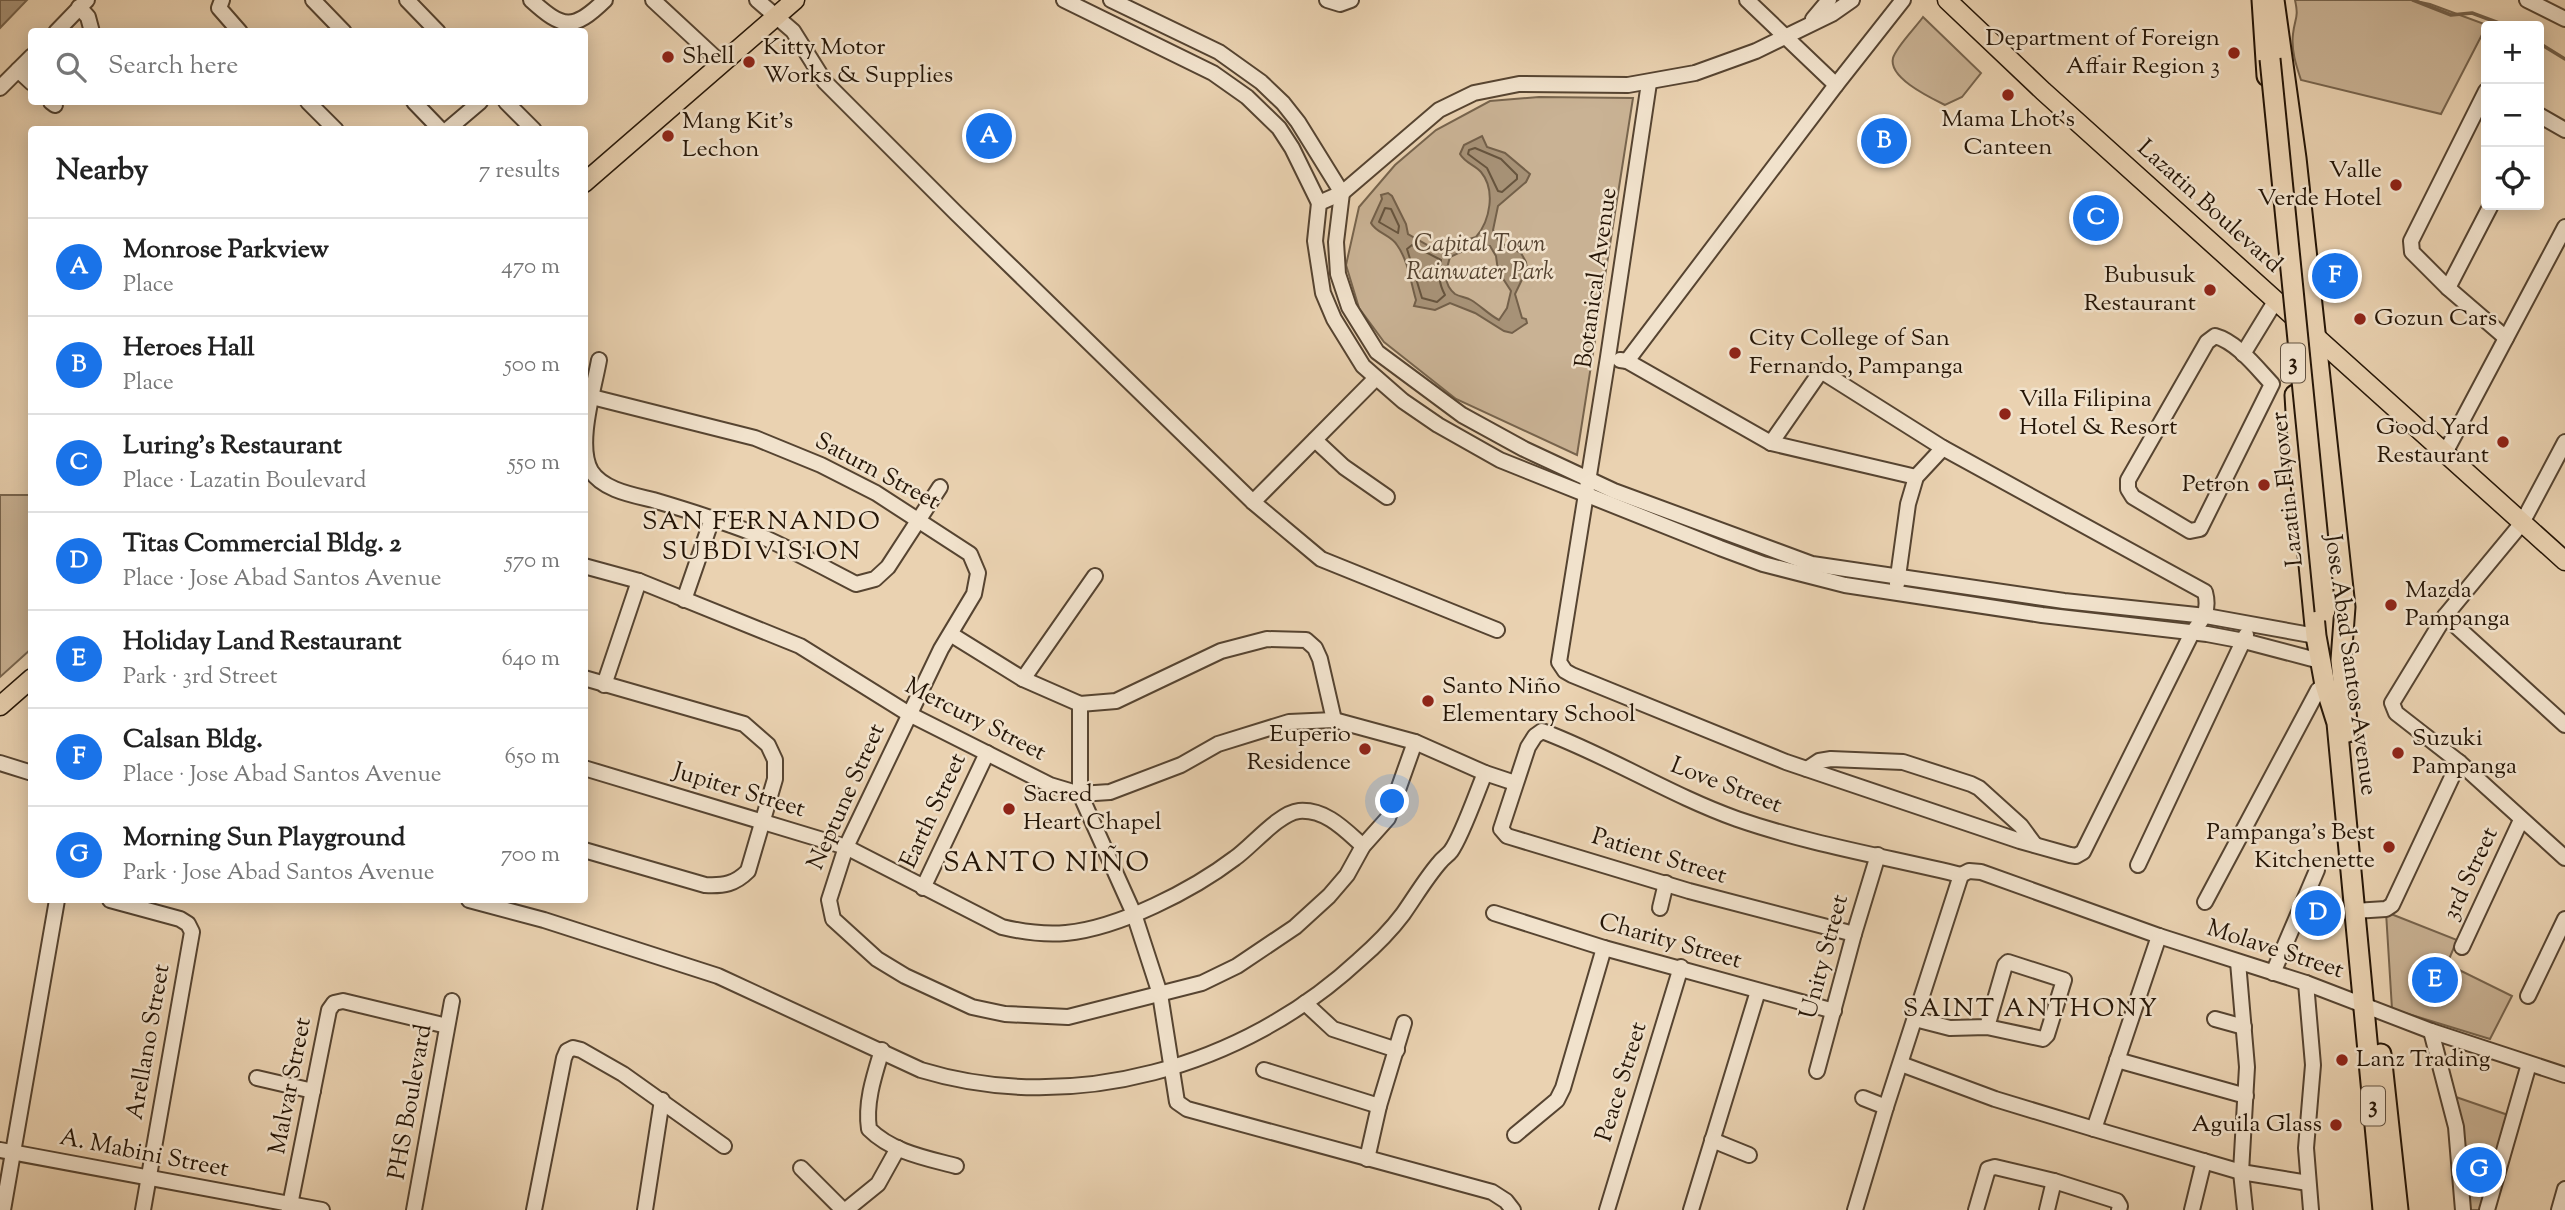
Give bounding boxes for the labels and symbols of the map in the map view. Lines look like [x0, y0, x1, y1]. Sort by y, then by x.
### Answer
place label: Department of Foreign Affair Region 3 [1985, 22, 2220, 84]
place label: Kitty Motor Works & Supplies [763, 31, 953, 93]
place label: Shell [682, 40, 735, 74]
marker: Department of Foreign Affair Region 3 [2226, 45, 2242, 61]
marker: Shell [660, 49, 676, 65]
marker: Kitty Motor Works & Supplies [741, 54, 757, 70]
marker: Mama Lhot's Canteen [2000, 87, 2016, 103]
place label: Mama Lhot's Canteen [1941, 103, 2075, 165]
place label: Mang Kit's Lechon [682, 105, 793, 167]
pin: A [966, 110, 1012, 162]
pin: B [1861, 115, 1907, 167]
marker: Mang Kit's Lechon [660, 128, 676, 144]
street label: Lazatin Boulevard [2129, 132, 2289, 282]
place label: Valle Verde Hotel [2257, 154, 2382, 216]
marker: Valle Verde Hotel [2388, 177, 2404, 193]
street label: Botanical Avenue [1567, 185, 1627, 371]
pin: C [2073, 192, 2119, 244]
park label: Capital Town Rainwater Park [1406, 228, 1554, 290]
pin: F [2312, 250, 2358, 302]
place label: Bubusuk Restaurant [2084, 259, 2196, 321]
marker: Bubusuk Restaurant [2202, 282, 2218, 298]
place label: Gozun Cars [2374, 302, 2497, 336]
marker: Gozun Cars [2352, 311, 2368, 327]
place label: City College of San Fernando, Pampanga [1749, 322, 1963, 384]
road number: 3 [2281, 344, 2305, 382]
marker: City College of San Fernando, Pampanga [1727, 345, 1743, 361]
place label: Villa Filipina Hotel & Resort [2019, 383, 2177, 445]
marker: Villa Filipina Hotel & Resort [1997, 406, 2013, 422]
street label: Lazatin Flyover [2263, 410, 2313, 568]
place label: Good Yard Restaurant [2376, 411, 2489, 473]
street label: Saturn Street [808, 425, 946, 519]
marker: Good Yard Restaurant [2495, 434, 2511, 450]
place label: Petron [2182, 468, 2250, 502]
marker: Petron [2256, 477, 2272, 493]
district label: SAN FERNANDO SUBDIVISION [642, 504, 882, 571]
street label: Jose Abad Santos Avenue [2315, 530, 2385, 798]
place label: Mazda Pampanga [2405, 574, 2510, 636]
marker: Mazda Pampanga [2383, 597, 2399, 613]
street label: Mercury Street [898, 670, 1052, 770]
place label: Santo Niño Elementary School [1442, 670, 1636, 732]
marker: Santo Niño Elementary School [1420, 693, 1436, 709]
street label: Neptune Street [799, 718, 895, 876]
place label: Euperio Residence [1247, 718, 1351, 780]
place label: Suzuki Pampanga [2412, 722, 2517, 784]
marker: Euperio Residence [1357, 741, 1373, 757]
marker: Suzuki Pampanga [2390, 745, 2406, 761]
street label: Earth Street [892, 748, 976, 874]
street label: Love Street [1665, 749, 1787, 823]
street label: Jupiter Street [667, 754, 809, 827]
place label: Sacred Heart Chapel [1023, 778, 1162, 840]
your location [1375, 784, 1409, 818]
marker: Sacred Heart Chapel [1001, 801, 1017, 817]
place label: Pampanga's Best Kitchenette [2206, 816, 2375, 878]
street label: Patient Street [1587, 820, 1731, 894]
street label: 3rd Street [2435, 822, 2507, 926]
marker: Pampanga's Best Kitchenette [2381, 839, 2397, 855]
district label: SANTO NIÑO [943, 844, 1151, 884]
pin: D [2295, 887, 2341, 939]
street label: Unity Street [1792, 891, 1858, 1023]
street label: Charity Street [1595, 905, 1745, 979]
street label: Molave Street [2202, 912, 2348, 988]
pin: E [2412, 954, 2458, 1006]
street label: Arellano Street [119, 961, 179, 1123]
district label: SAINT ANTHONY [1903, 991, 2159, 1028]
street label: Malvar Street [261, 1015, 321, 1157]
street label: Peace Street [1588, 1018, 1656, 1146]
street label: PHS Boulevard [381, 1021, 441, 1182]
place label: Lanz Trading [2356, 1043, 2491, 1077]
marker: Lanz Trading [2334, 1052, 2350, 1068]
road number: 3 [2361, 1086, 2385, 1126]
place label: Aguila Glass [2192, 1108, 2322, 1142]
marker: Aguila Glass [2328, 1117, 2344, 1133]
street label: A. Mabini Street [57, 1121, 231, 1187]
pin: G [2456, 1144, 2502, 1196]

